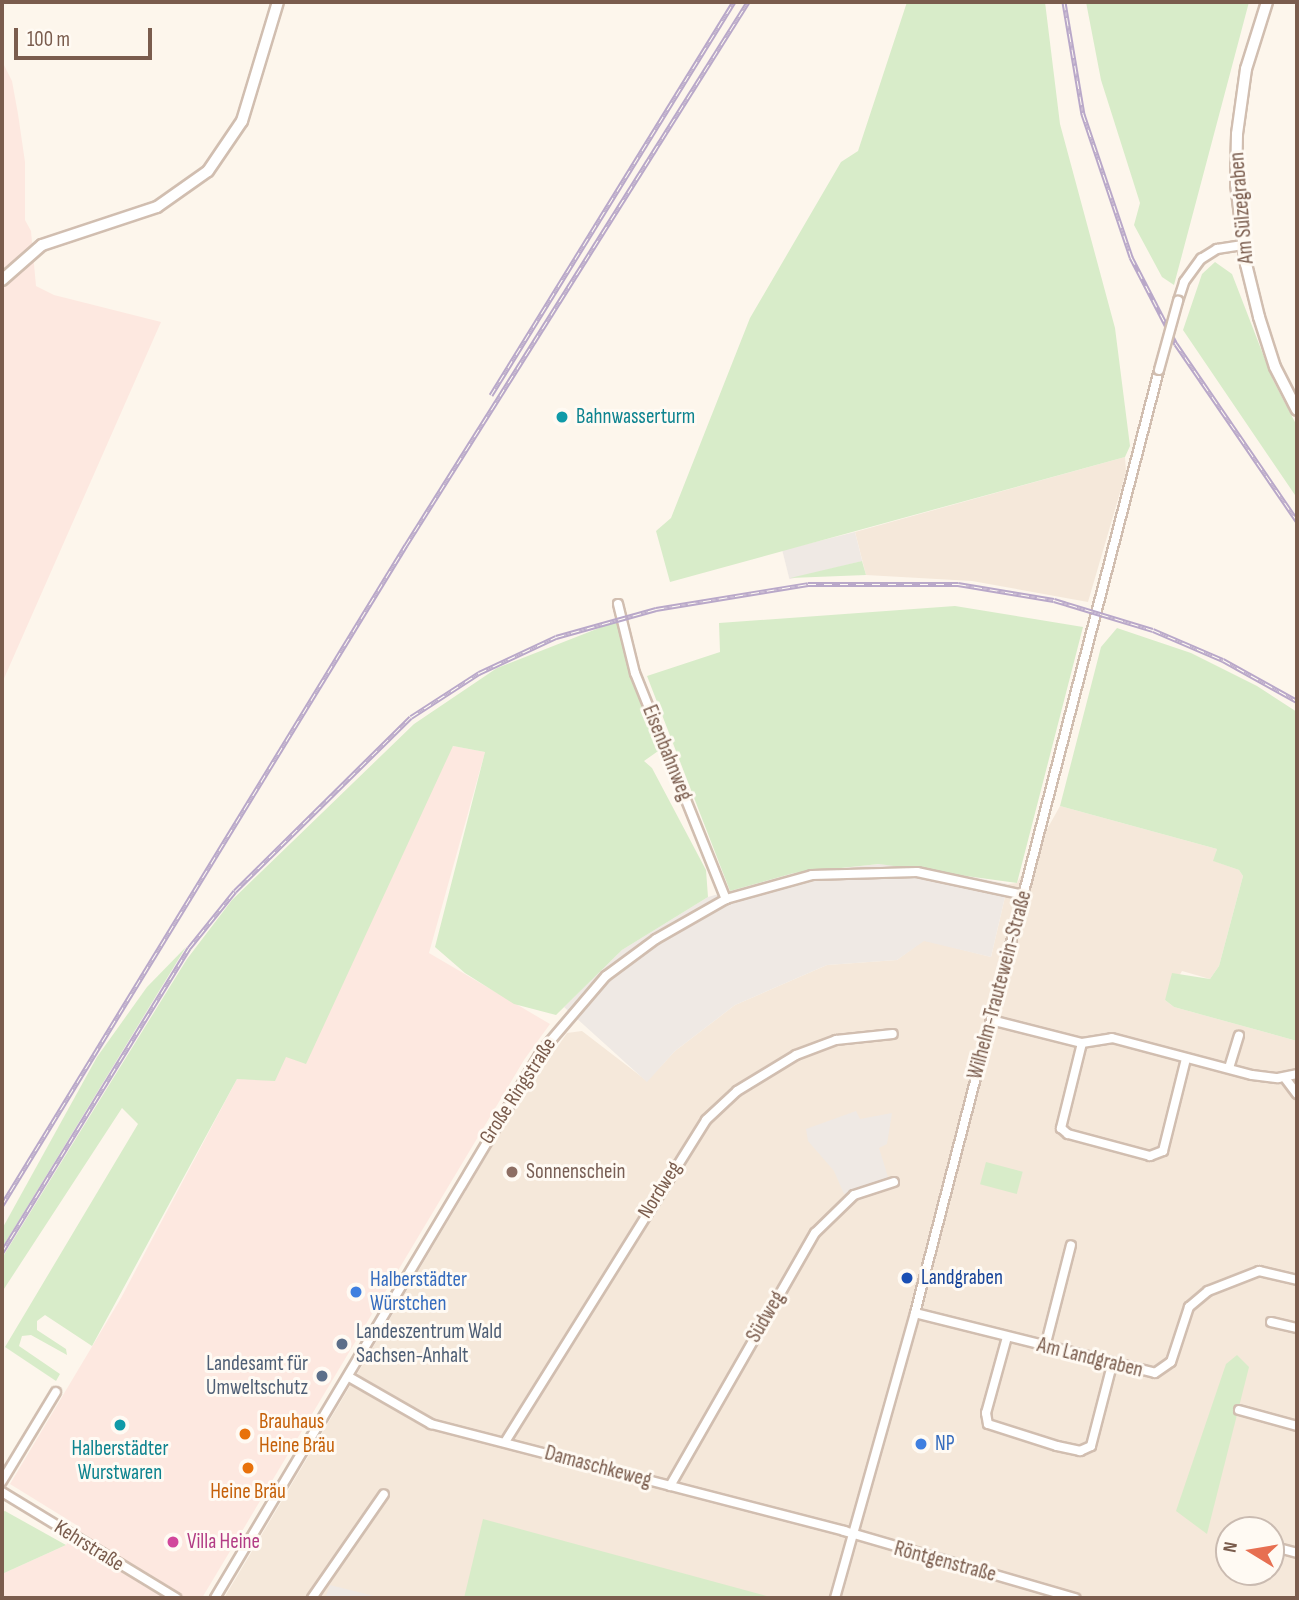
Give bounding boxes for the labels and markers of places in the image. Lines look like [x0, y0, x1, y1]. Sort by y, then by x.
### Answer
place label: Bahnwasserturm [576, 404, 695, 430]
marker: Bahnwasserturm [554, 409, 570, 425]
place label: Sonnenschein [526, 1159, 625, 1185]
marker: Sonnenschein [504, 1164, 520, 1180]
place label: Landgraben [921, 1265, 1003, 1291]
place label: Halberstädter Würstchen [370, 1267, 467, 1317]
marker: Landgraben [899, 1270, 915, 1286]
marker: Halberstädter Würstchen [348, 1284, 364, 1300]
place label: Landeszentrum Wald Sachsen-Anhalt [356, 1319, 502, 1369]
marker: Landeszentrum Wald Sachsen-Anhalt [334, 1336, 350, 1352]
place label: Landesamt für Umweltschutz [206, 1351, 308, 1401]
marker: Landesamt für Umweltschutz [314, 1368, 330, 1384]
place label: Brauhaus Heine Bräu [259, 1409, 335, 1459]
marker: Halberstädter Wurstwaren [112, 1417, 128, 1433]
marker: Brauhaus Heine Bräu [237, 1426, 253, 1442]
place label: NP [935, 1431, 955, 1457]
place label: Halberstädter Wurstwaren [72, 1436, 168, 1486]
marker: NP [913, 1436, 929, 1452]
marker: Heine Bräu [240, 1460, 256, 1476]
place label: Heine Bräu [210, 1479, 286, 1505]
place label: Villa Heine [187, 1529, 260, 1555]
marker: Villa Heine [165, 1534, 181, 1550]

